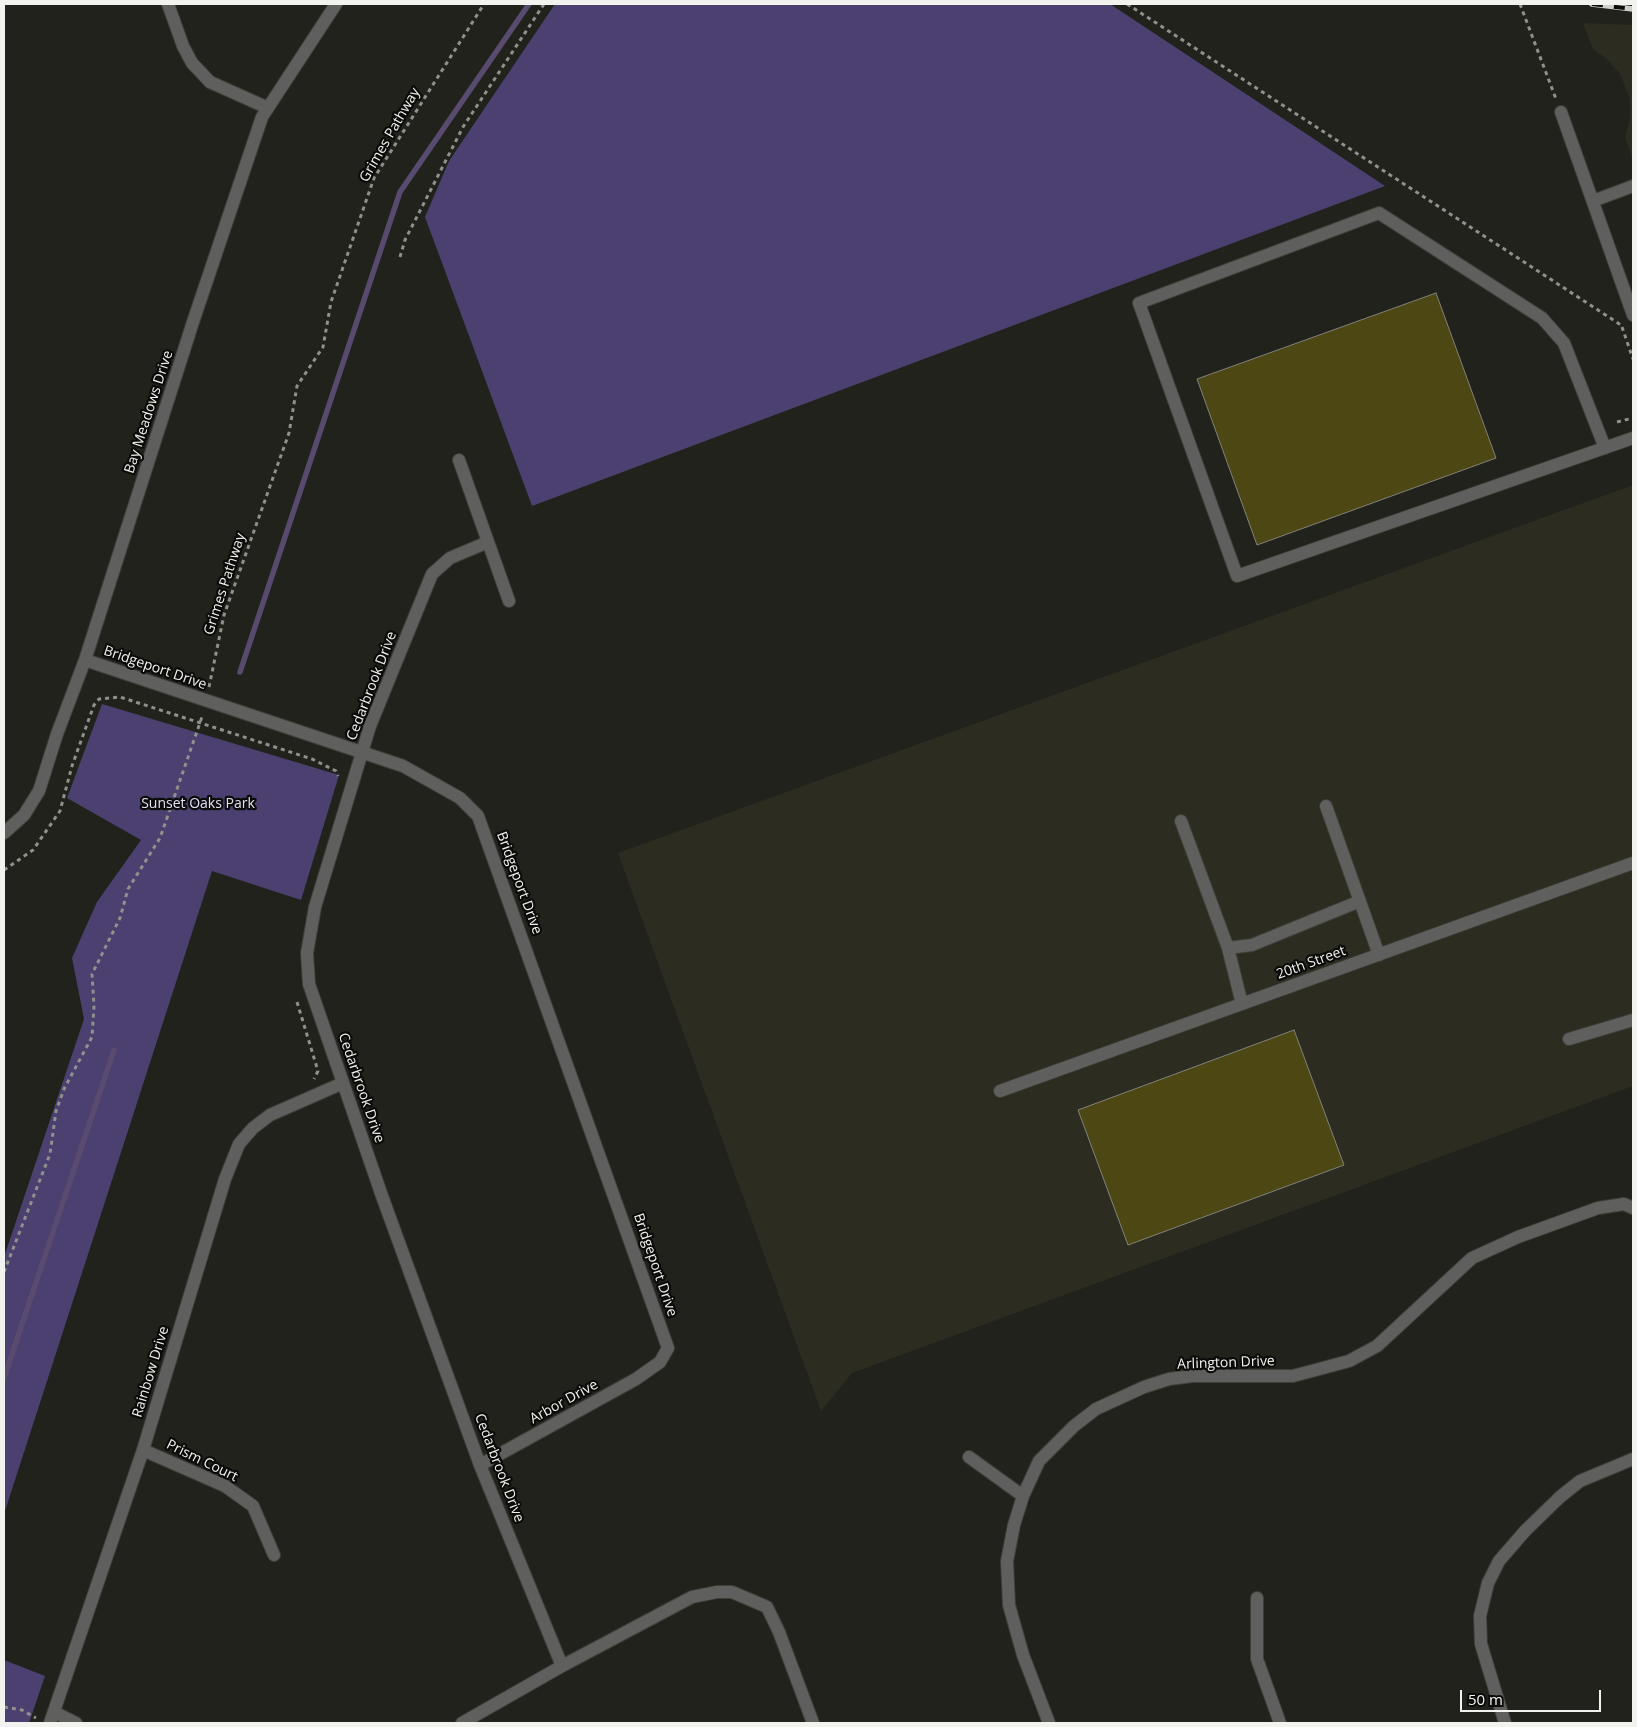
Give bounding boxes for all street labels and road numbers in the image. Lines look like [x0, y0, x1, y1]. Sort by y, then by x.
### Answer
street label: Grimes Pathway [356, 85, 424, 185]
street label: Bay Meadows Drive [121, 348, 177, 476]
street label: Grimes Pathway [201, 531, 249, 637]
street label: Cedarbrook Drive [344, 629, 400, 743]
street label: Bridgeport Drive [101, 642, 209, 694]
street label: Bridgeport Drive [493, 829, 545, 937]
street label: 20th Street [1274, 943, 1348, 983]
street label: Cedarbrook Drive [334, 1031, 388, 1145]
street label: Bridgeport Drive [629, 1211, 681, 1319]
street label: Rainbow Drive [129, 1324, 173, 1420]
street label: Arlington Drive [1177, 1353, 1275, 1373]
street label: Arbor Drive [527, 1376, 601, 1428]
street label: Cedarbrook Drive [471, 1411, 527, 1525]
street label: Prism Court [163, 1436, 241, 1486]

